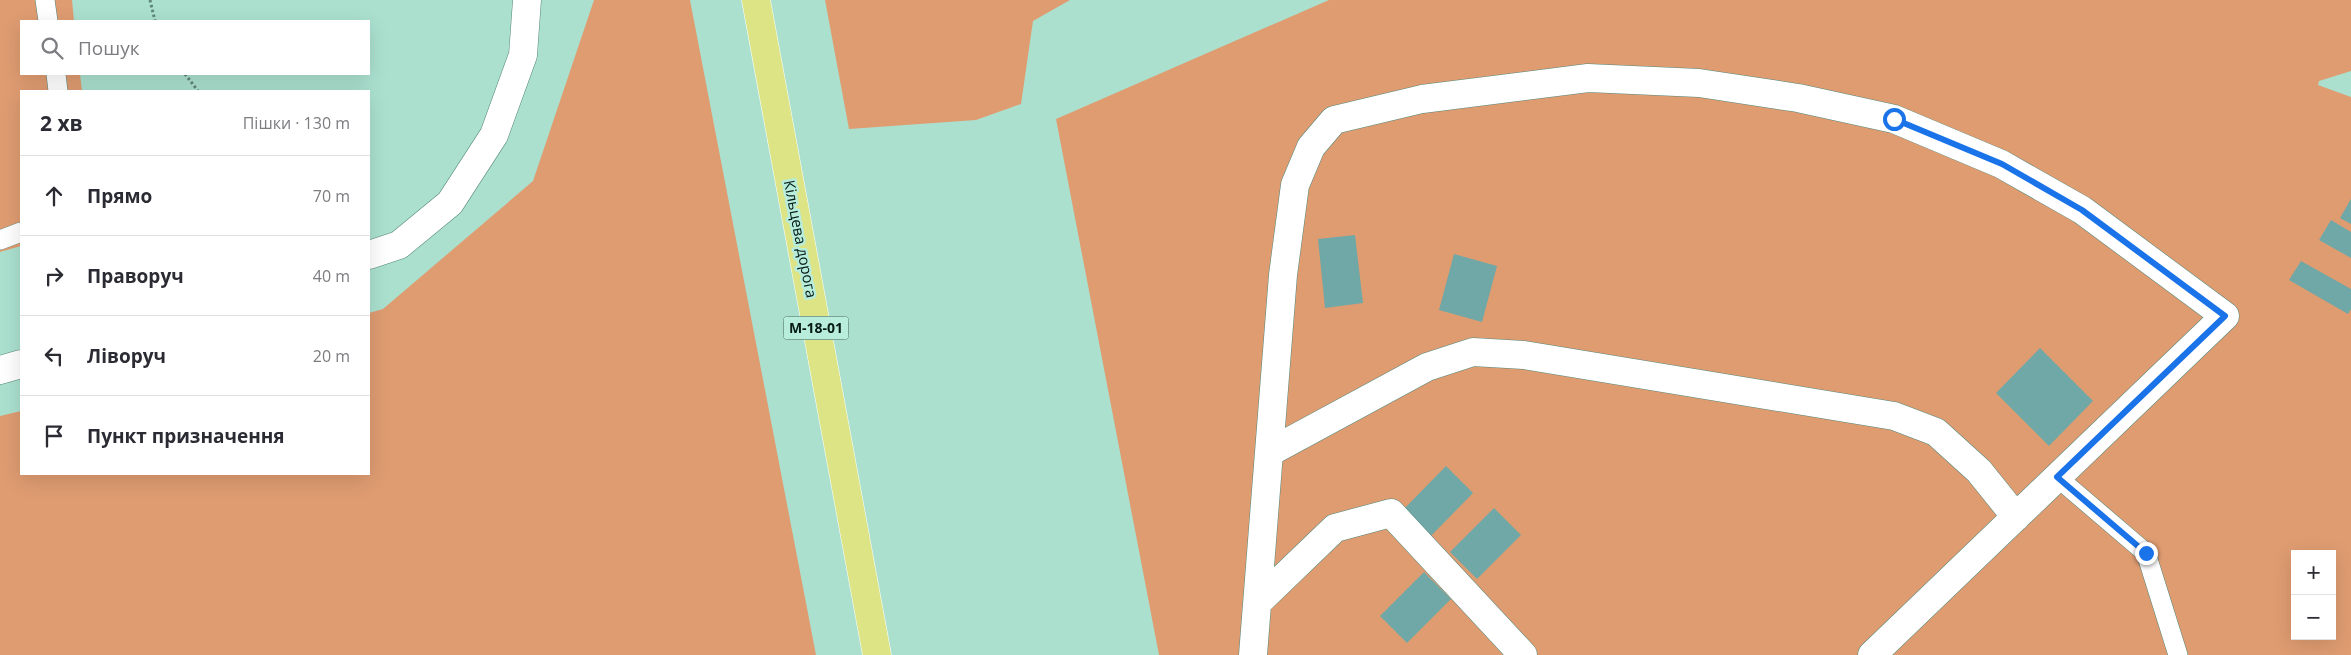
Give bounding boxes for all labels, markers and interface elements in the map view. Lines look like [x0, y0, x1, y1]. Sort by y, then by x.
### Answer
search box [20, 20, 370, 75]
icon: search [38, 34, 66, 62]
text: Пошук [78, 35, 140, 61]
route start [1883, 108, 1906, 131]
text: 2 хв [40, 109, 83, 137]
text: Пішки · 130 m [243, 112, 350, 134]
street label: Кільцева дорога [780, 178, 822, 299]
icon: ahead [40, 182, 68, 210]
text: Прямо [87, 183, 152, 209]
text: 70 m [313, 185, 350, 207]
icon: right [40, 262, 68, 290]
text: Праворуч [87, 263, 184, 289]
text: 40 m [313, 265, 350, 287]
road number: М-18-01 [784, 316, 848, 339]
icon: left [40, 342, 68, 370]
text: Ліворуч [87, 343, 166, 369]
text: 20 m [313, 345, 350, 367]
icon: arrive [40, 422, 68, 450]
text: Пункт призначення [87, 423, 285, 449]
route end [2135, 542, 2158, 565]
map controls [2291, 550, 2336, 640]
button: + [2291, 550, 2336, 595]
button: − [2291, 595, 2336, 640]

